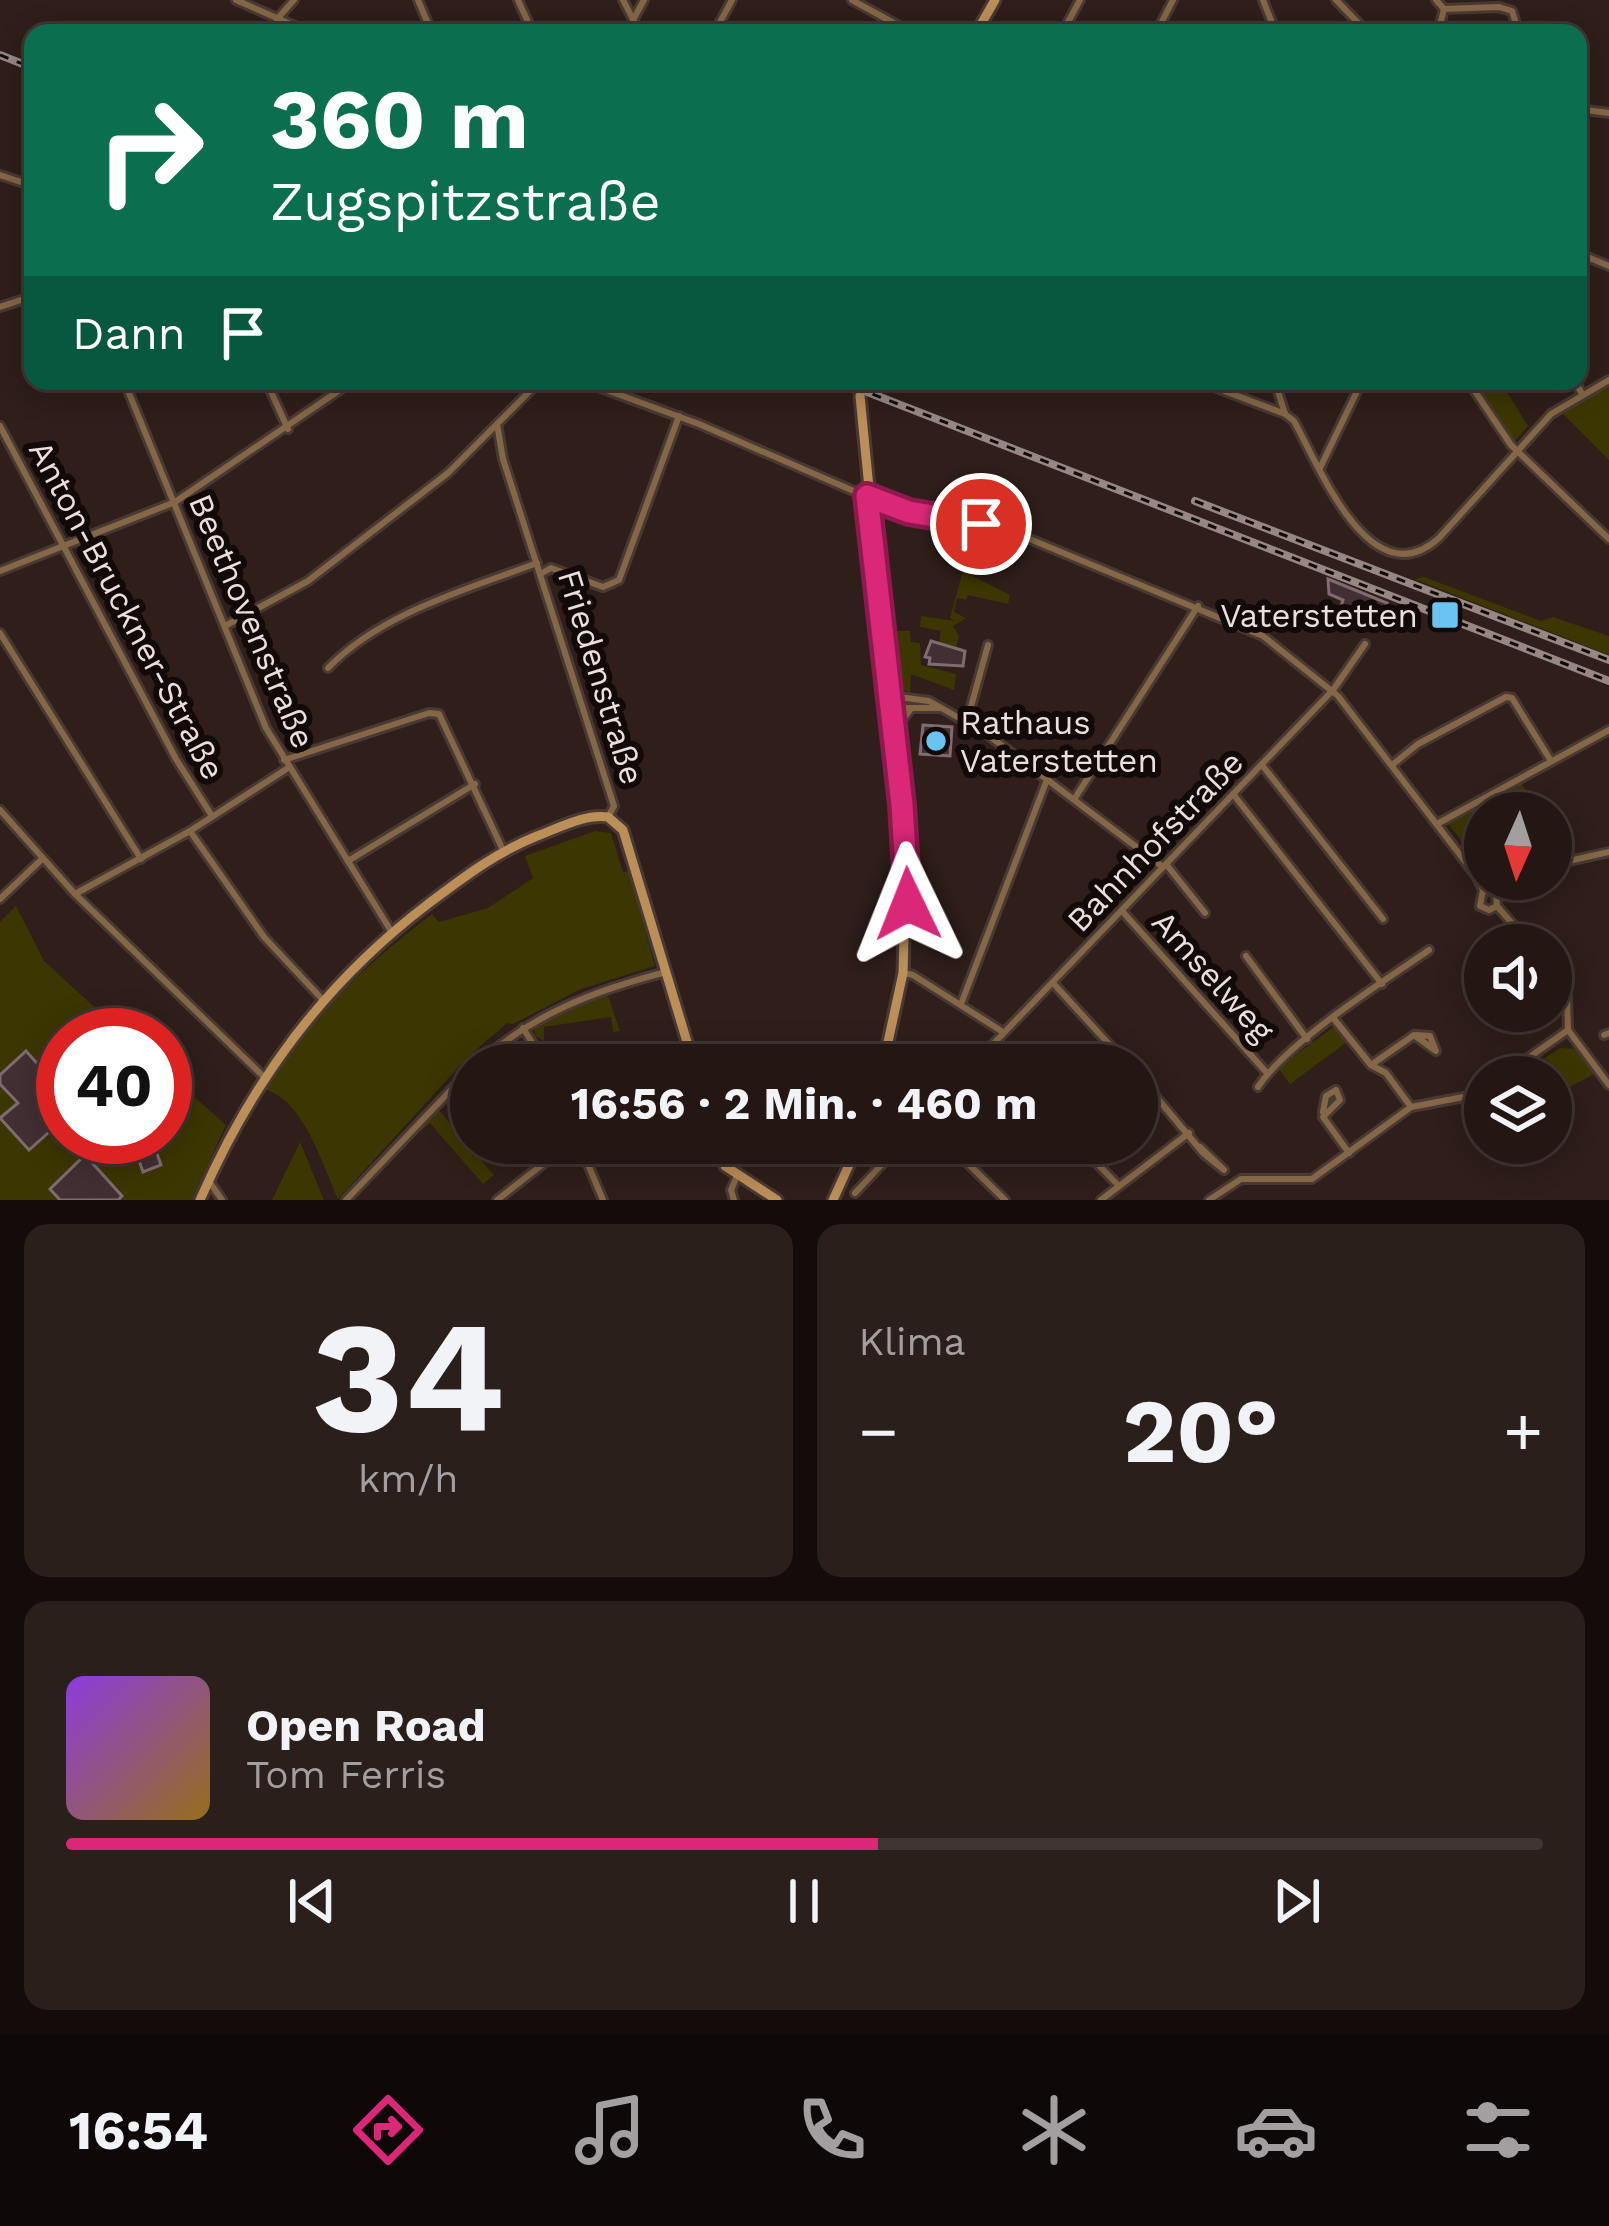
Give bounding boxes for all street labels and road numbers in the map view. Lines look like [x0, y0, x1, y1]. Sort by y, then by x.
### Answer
street label: Anton-Bruckner-Straße [21, 434, 233, 786]
street label: Beethovenstraße [181, 488, 323, 754]
street label: Friedenstraße [550, 565, 652, 789]
street label: Bahnhofstraße [1059, 742, 1251, 940]
street label: Amselweg [1144, 902, 1282, 1050]

